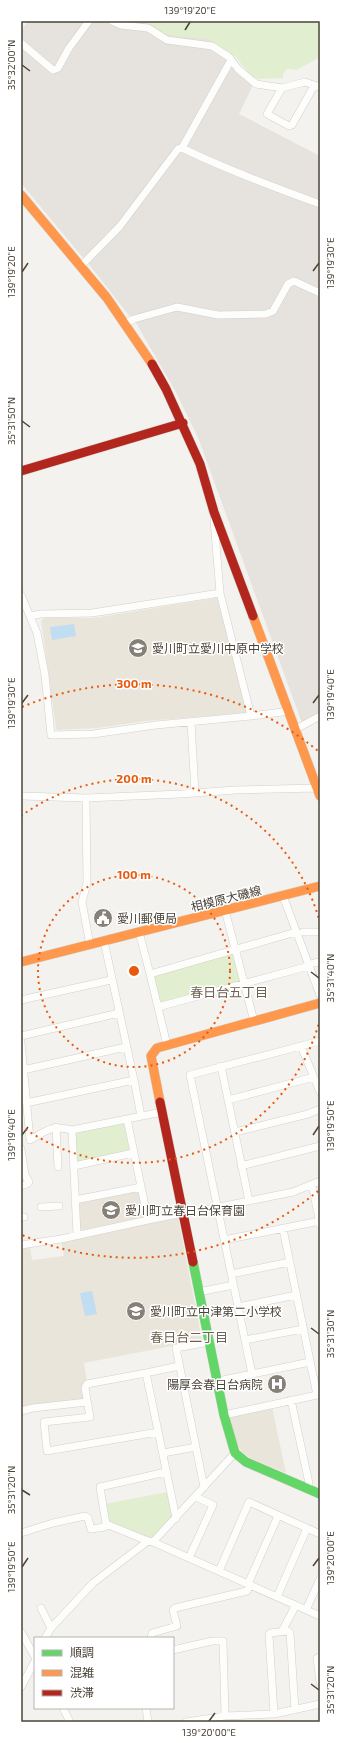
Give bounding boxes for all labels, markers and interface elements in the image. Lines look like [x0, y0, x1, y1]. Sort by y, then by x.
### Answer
text: 139°19'20"E [164, 4, 216, 16]
text: 35°32'00"N [5, 40, 17, 90]
text: 139°19'30"E [324, 237, 336, 289]
text: 139°19'20"E [5, 246, 17, 298]
text: 35°31'50"N [5, 397, 17, 445]
school or university icon: 愛川町立愛川中原中学校 [127, 637, 149, 659]
place label: 愛川町立愛川中原中学校 [152, 641, 284, 655]
text: 139°19'40"E [324, 669, 336, 721]
text: 300 m [116, 676, 152, 690]
text: 139°19'30"E [5, 677, 17, 729]
text: 200 m [116, 771, 152, 785]
text: 100 m [117, 867, 151, 881]
street label: 相模原大磯線 [189, 882, 263, 914]
public building icon: 愛川郵便局 [92, 907, 114, 929]
place label: 愛川郵便局 [117, 911, 177, 925]
text: 35°31'40"N [324, 954, 336, 1002]
centre of rings [127, 964, 141, 978]
district label: 春日台五丁目 [190, 984, 268, 1000]
text: 139°19'50"E [324, 1100, 336, 1152]
text: 139°19'40"E [5, 1109, 17, 1161]
school or university icon: 愛川町立春日台保育園 [100, 1199, 122, 1221]
place label: 愛川町立春日台保育園 [125, 1203, 245, 1217]
school or university icon: 愛川町立中津第二小学校 [125, 1300, 147, 1322]
place label: 愛川町立中津第二小学校 [150, 1304, 282, 1318]
text: 35°31'30"N [324, 1310, 336, 1358]
district label: 春日台二丁目 [150, 1329, 228, 1345]
hospital icon: 陽厚会春日台病院 [266, 1373, 288, 1395]
place label: 陽厚会春日台病院 [167, 1377, 263, 1391]
text: 35°31'20"N [5, 1466, 17, 1514]
text: 139°20'00"E [324, 1531, 336, 1585]
text: 139°19'50"E [5, 1541, 17, 1593]
legend [34, 1637, 174, 1709]
text: 順調 [70, 1645, 94, 1659]
text: 混雑 [70, 1665, 94, 1679]
text: 35°31'20"N [324, 1666, 336, 1714]
text: 渋滞 [70, 1685, 94, 1699]
text: 139°20'00"E [182, 1726, 236, 1738]

